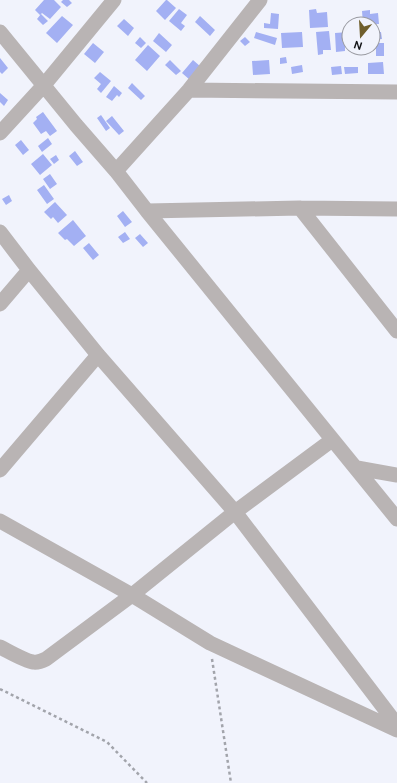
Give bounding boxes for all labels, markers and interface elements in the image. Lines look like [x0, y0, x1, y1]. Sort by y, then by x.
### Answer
north arrow [341, 16, 381, 56]
text: N [352, 38, 364, 53]

